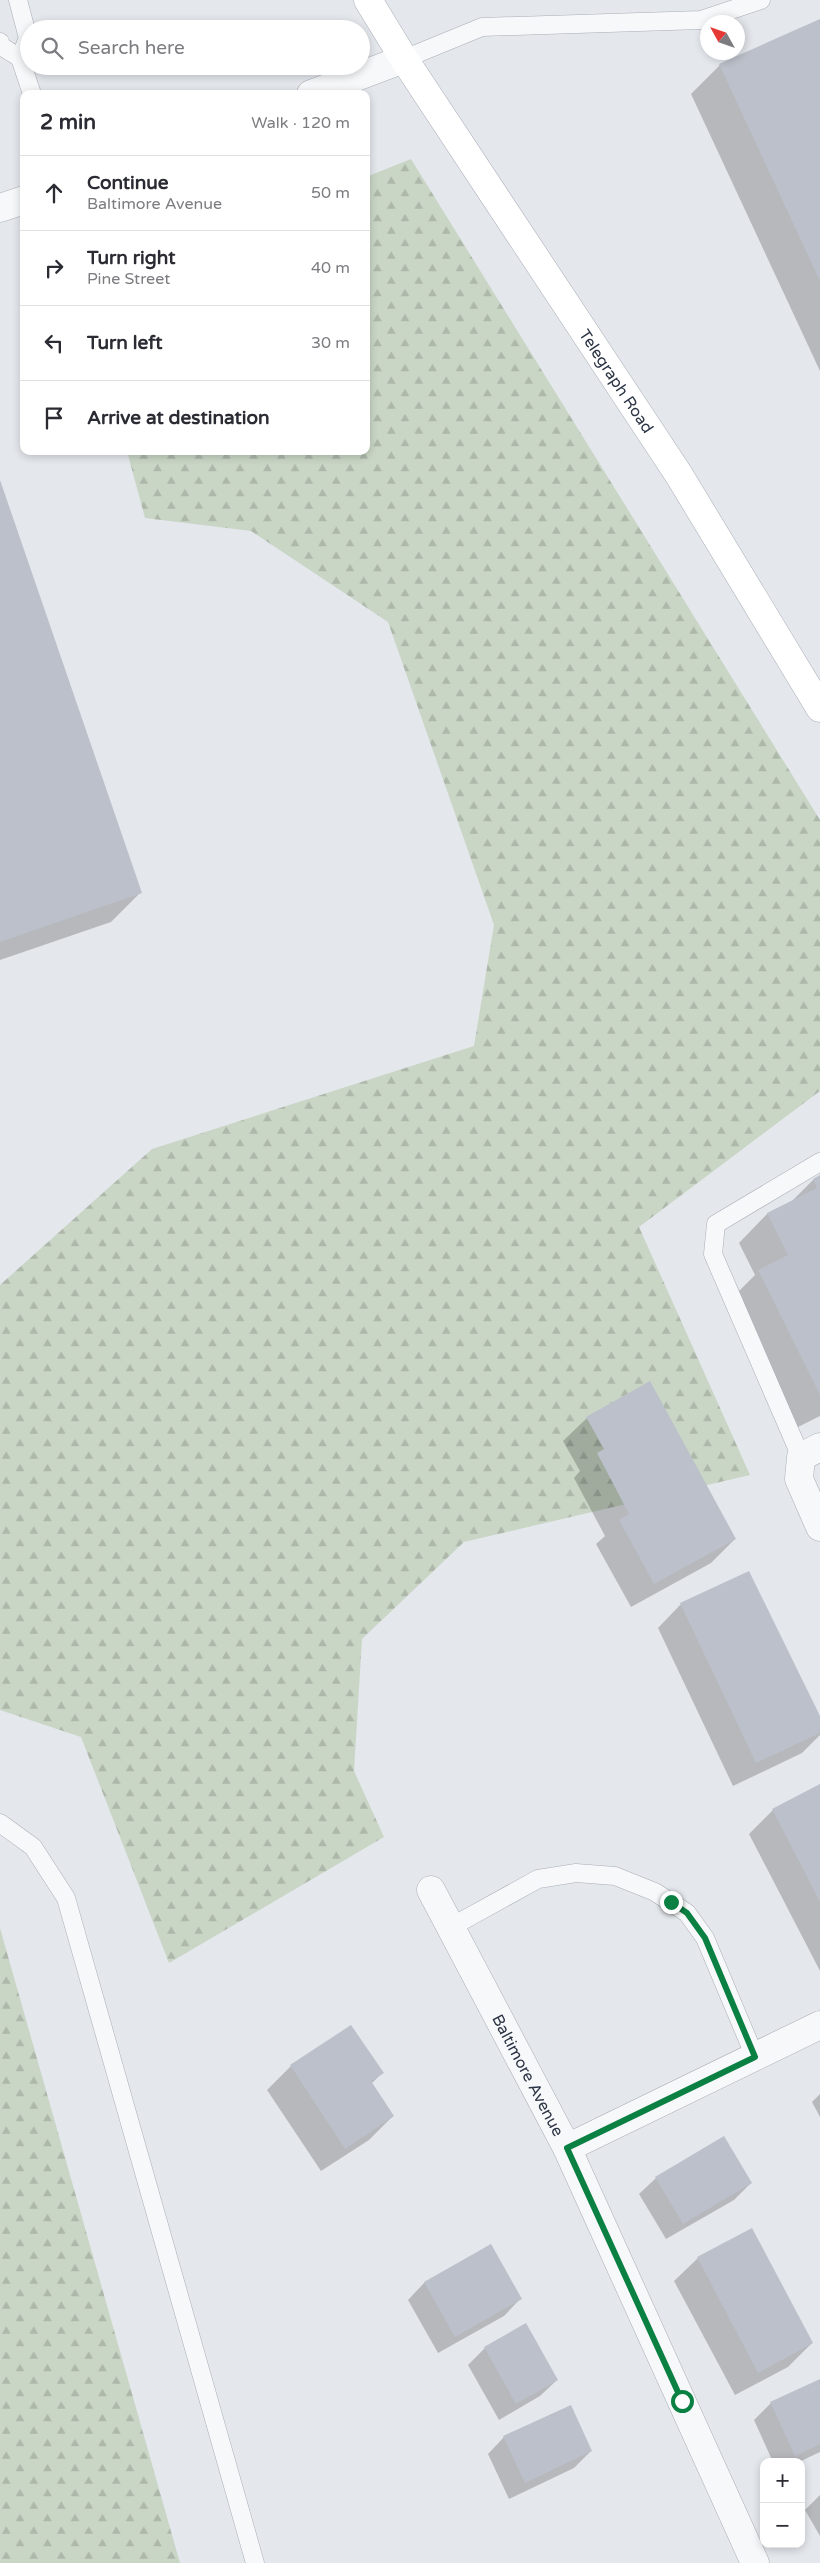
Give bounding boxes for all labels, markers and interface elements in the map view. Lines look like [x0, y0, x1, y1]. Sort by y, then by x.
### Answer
north arrow [700, 15, 745, 60]
search box [20, 20, 370, 75]
icon: search [38, 34, 66, 62]
text: Search here [78, 37, 185, 59]
text: 2 min [40, 110, 96, 135]
text: Walk · 120 m [251, 113, 350, 133]
text: Continue [87, 172, 169, 194]
icon: ahead [40, 179, 68, 207]
text: 50 m [311, 183, 350, 203]
text: Baltimore Avenue [87, 194, 222, 214]
text: Turn right [87, 247, 175, 269]
icon: right [40, 254, 68, 282]
text: 40 m [311, 258, 350, 278]
text: Pine Street [87, 269, 170, 289]
street label: Telegraph Road [574, 326, 657, 437]
icon: left [40, 329, 68, 357]
text: Turn left [87, 332, 163, 354]
text: 30 m [311, 333, 350, 353]
icon: arrive [40, 404, 68, 432]
text: Arrive at destination [87, 407, 270, 429]
route end [660, 1891, 683, 1914]
street label: Baltimore Avenue [487, 2011, 568, 2140]
route start [671, 2390, 694, 2413]
map controls [760, 2458, 805, 2548]
button: + [760, 2458, 805, 2503]
button: − [760, 2503, 805, 2548]

